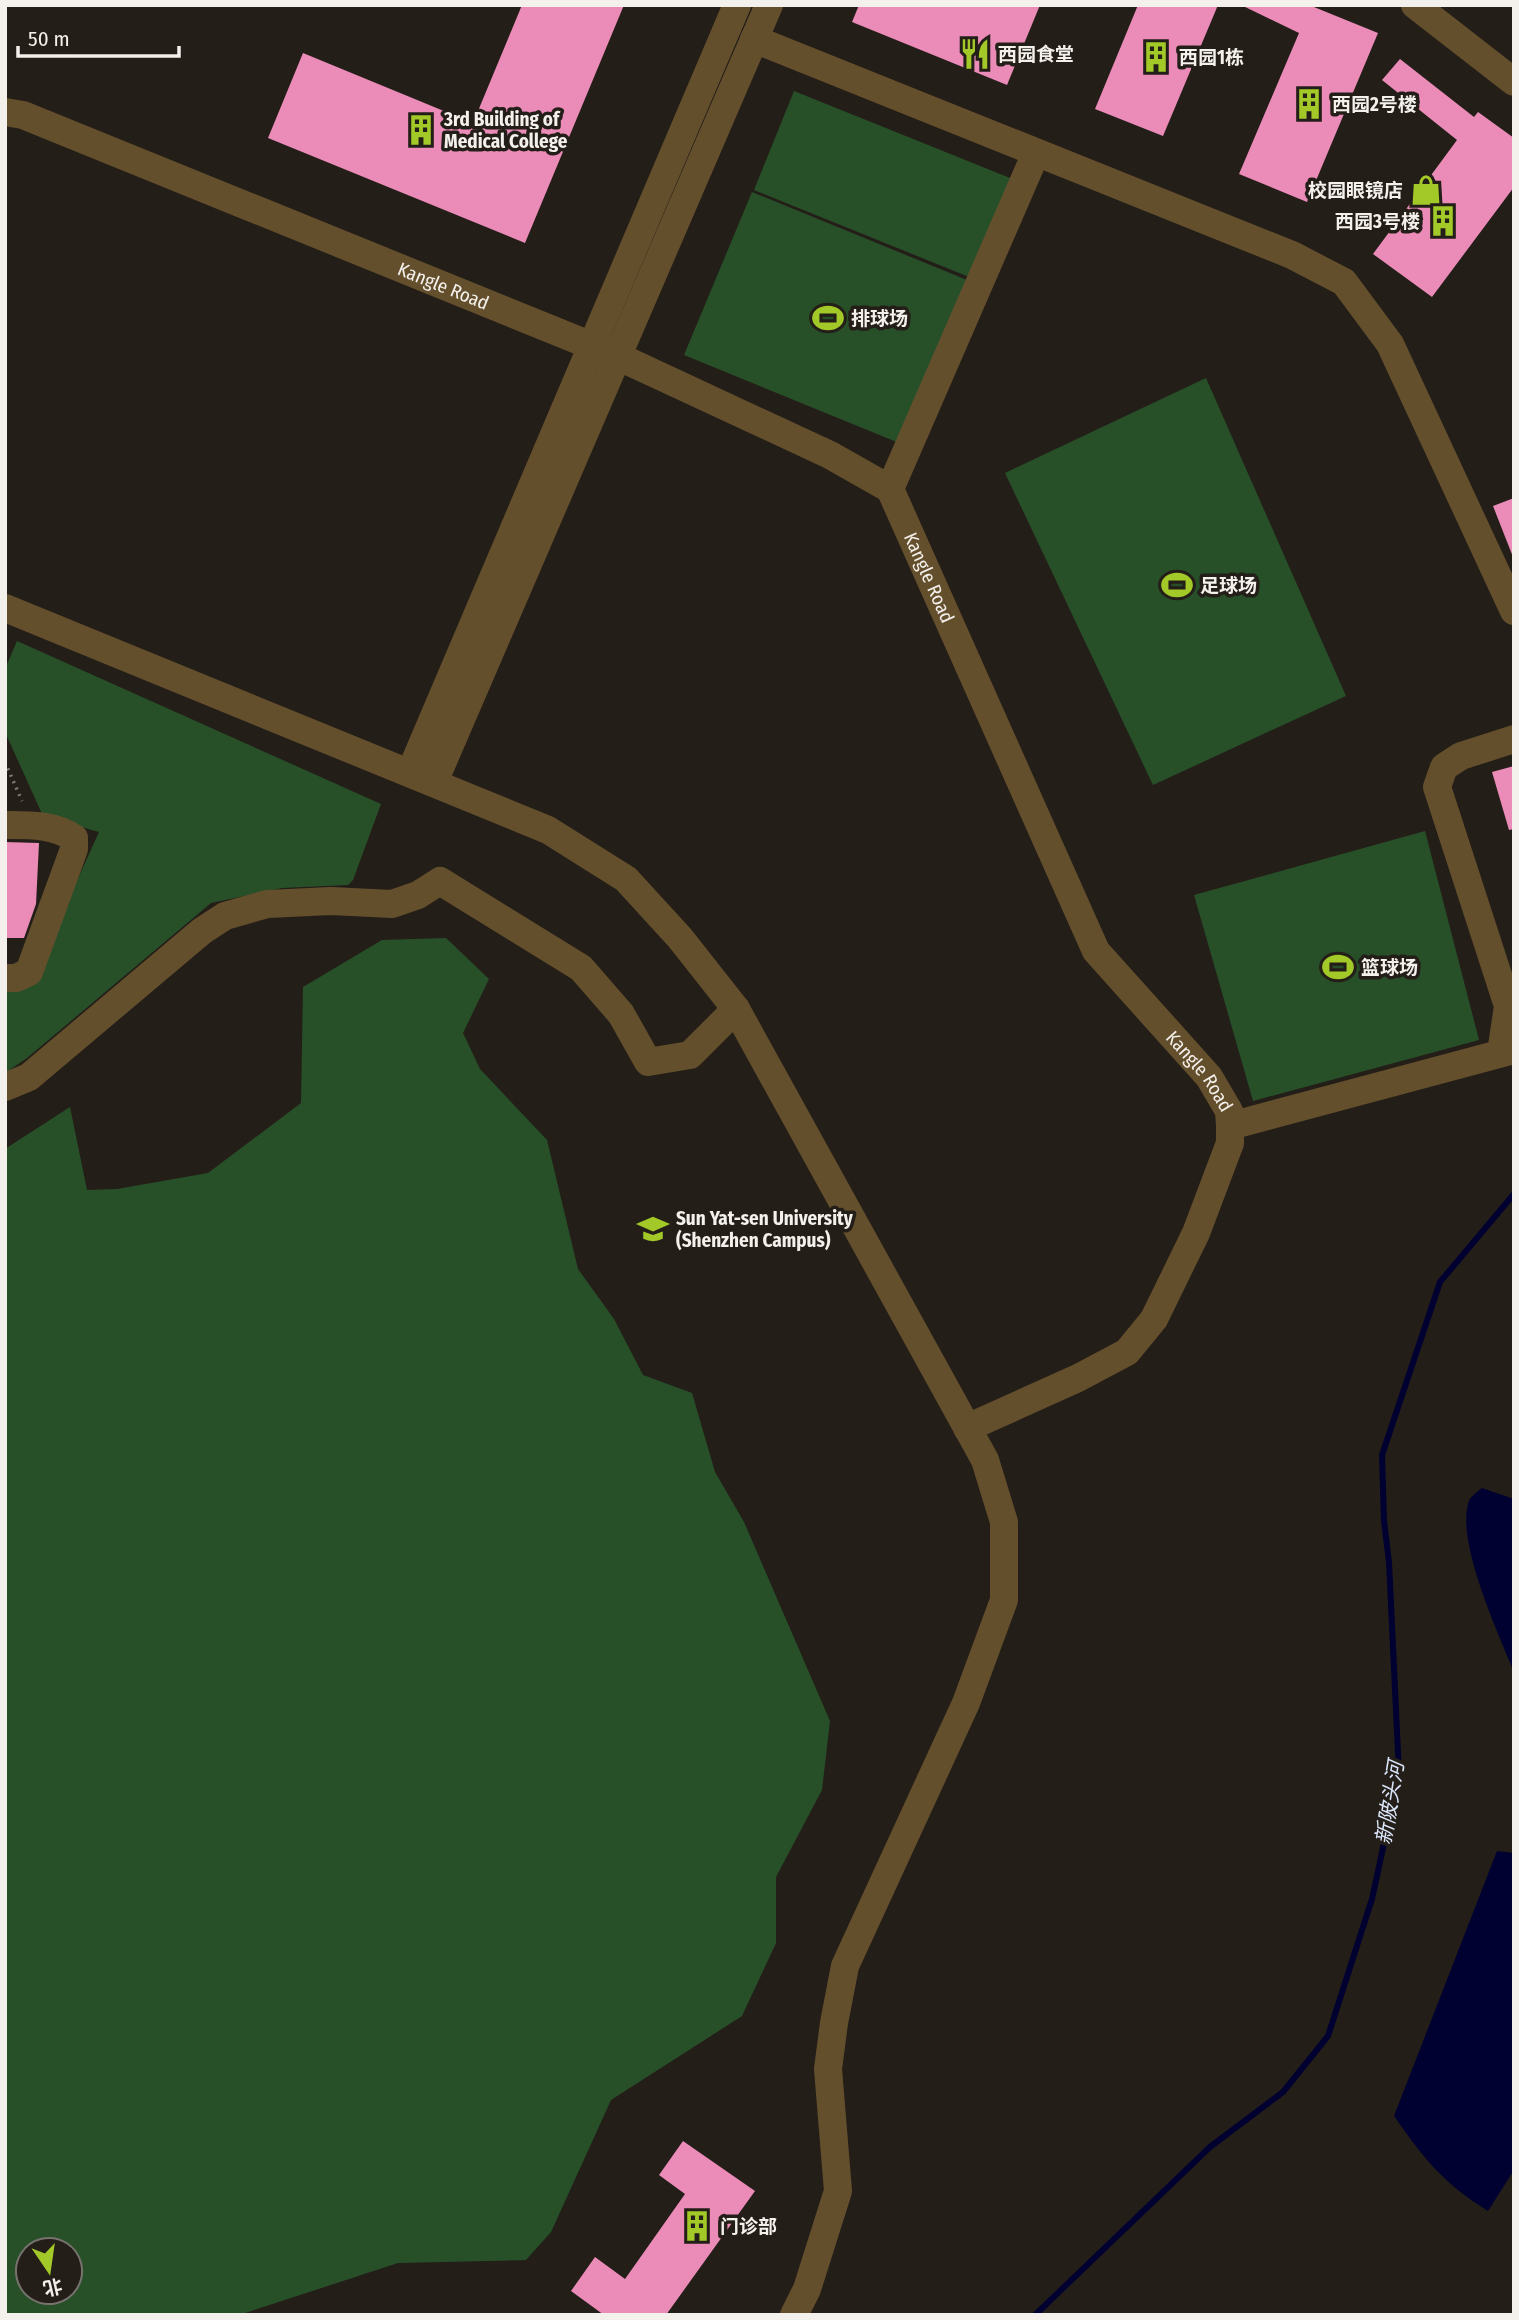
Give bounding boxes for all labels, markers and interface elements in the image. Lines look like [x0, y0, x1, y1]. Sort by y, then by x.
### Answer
scale bar [18, 14, 178, 58]
text: 50 m [28, 26, 70, 52]
restaurant icon: 西园食堂 [958, 37, 992, 71]
building icon: 西园1栋 [1139, 40, 1173, 74]
place label: 西园食堂 [998, 43, 1074, 66]
place label: 西园1栋 [1179, 46, 1244, 69]
building icon: 西园2号楼 [1292, 87, 1326, 121]
place label: 西园2号楼 [1332, 93, 1417, 116]
place label: 3rd Building of Medical College [443, 108, 568, 153]
building icon: 3rd Building of Medical College [404, 113, 438, 147]
shop icon: 校园眼镜店 [1409, 173, 1443, 207]
place label: 校园眼镜店 [1308, 179, 1403, 202]
building icon: 西园3号楼 [1426, 204, 1460, 238]
place label: 西园3号楼 [1335, 210, 1420, 233]
street label: Kangle Road [394, 257, 492, 314]
sports icon: 排球场 [811, 301, 845, 335]
place label: 排球场 [851, 307, 908, 330]
street label: Kangle Road [899, 529, 960, 626]
sports icon: 足球场 [1160, 568, 1194, 602]
place label: 足球场 [1200, 574, 1257, 597]
sports icon: 篮球场 [1321, 950, 1355, 984]
place label: 篮球场 [1361, 956, 1418, 979]
street label: Kangle Road [1161, 1026, 1238, 1116]
place label: Sun Yat-sen University (Shenzhen Campus) [676, 1207, 854, 1252]
school or university icon: Sun Yat-sen University (Shenzhen Campus) [636, 1212, 670, 1246]
water label: 新陂头河 [1371, 1756, 1410, 1847]
building icon: 门诊部 [680, 2209, 714, 2243]
place label: 门诊部 [720, 2215, 777, 2238]
north arrow [14, 2236, 84, 2306]
text: 北 [41, 2274, 65, 2300]

